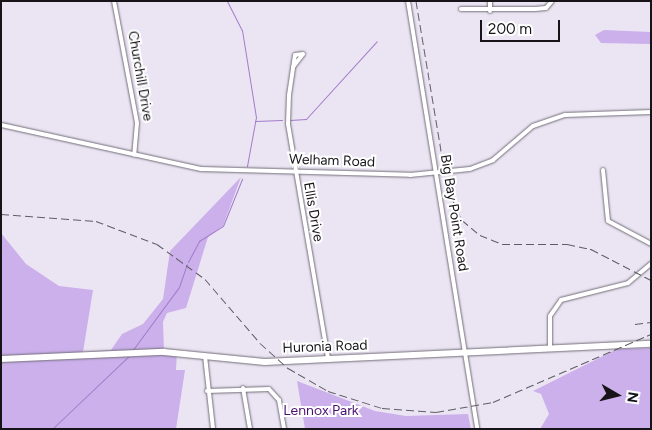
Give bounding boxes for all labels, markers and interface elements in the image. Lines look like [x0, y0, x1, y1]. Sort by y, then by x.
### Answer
scale bar [482, 10, 562, 42]
text: 200 m [488, 20, 532, 38]
street label: Churchill Drive [124, 30, 156, 122]
street label: Welham Road [289, 151, 375, 171]
street label: Big Bay Point Road [436, 153, 472, 273]
street label: Ellis Drive [300, 181, 326, 243]
street label: Huronia Road [282, 337, 368, 357]
north arrow [592, 370, 642, 420]
text: N [623, 391, 642, 404]
park label: Lennox Park [283, 403, 359, 419]

